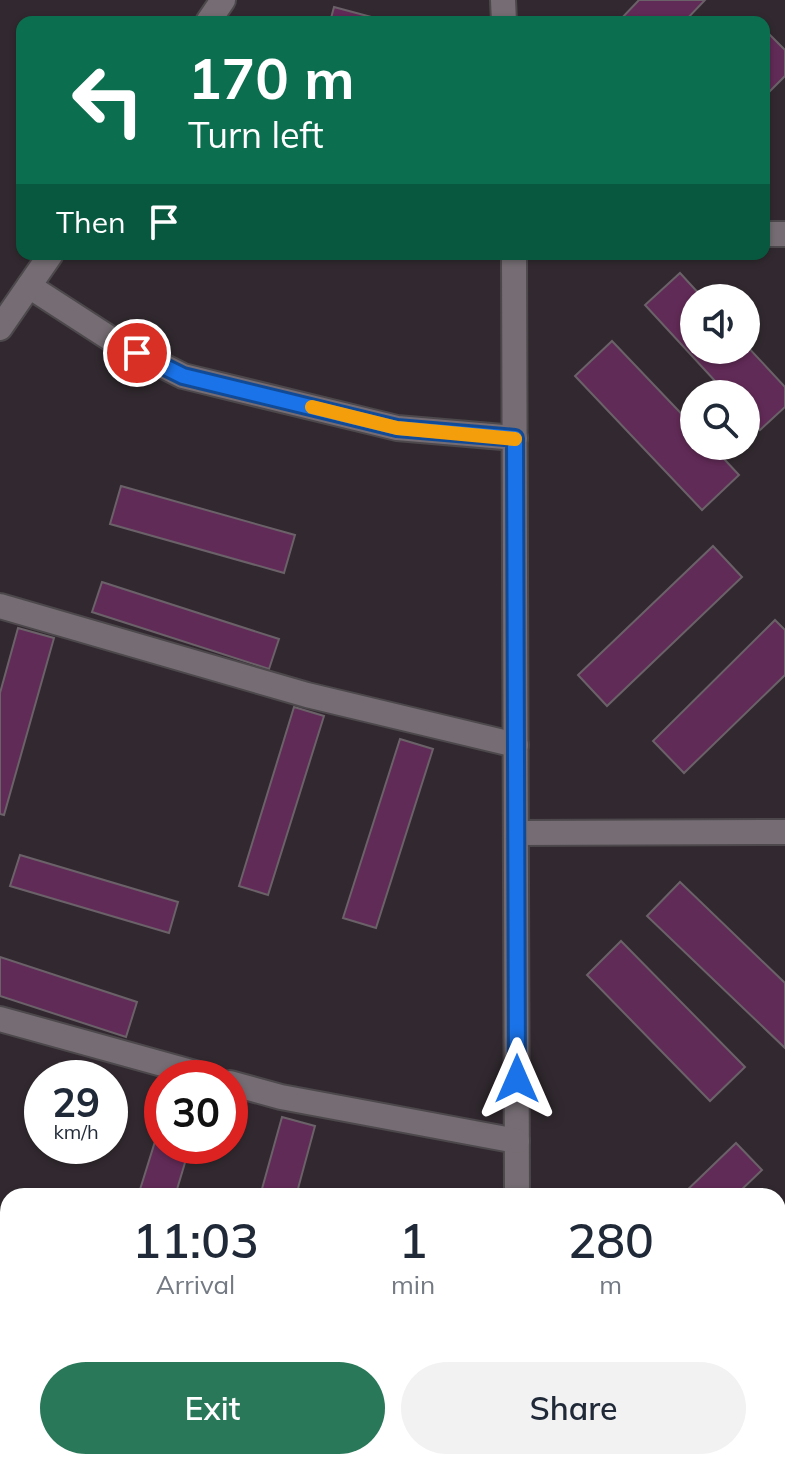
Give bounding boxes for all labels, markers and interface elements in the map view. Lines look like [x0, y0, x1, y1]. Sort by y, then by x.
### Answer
text: 170 m [188, 43, 355, 113]
icon: left [56, 48, 160, 152]
text: Turn left [188, 112, 324, 157]
icon: arrive [142, 200, 186, 244]
text: Then [56, 203, 126, 241]
map controls [680, 284, 760, 460]
button: sound [680, 284, 760, 364]
pin [103, 319, 171, 387]
icon: arrive [115, 331, 159, 375]
button: search [680, 380, 760, 460]
position arrow [475, 1037, 559, 1121]
speed limit sign: 30 [144, 1060, 248, 1164]
text: 29 [52, 1077, 100, 1127]
text: km/h [53, 1119, 99, 1144]
text: 11:03 [132, 1210, 259, 1270]
text: 1 [399, 1210, 427, 1270]
text: 280 [567, 1210, 654, 1270]
text: Arrival [156, 1268, 235, 1301]
text: min [391, 1268, 435, 1301]
text: m [599, 1268, 622, 1301]
button: Exit [40, 1362, 385, 1454]
button: Share [401, 1362, 746, 1454]

